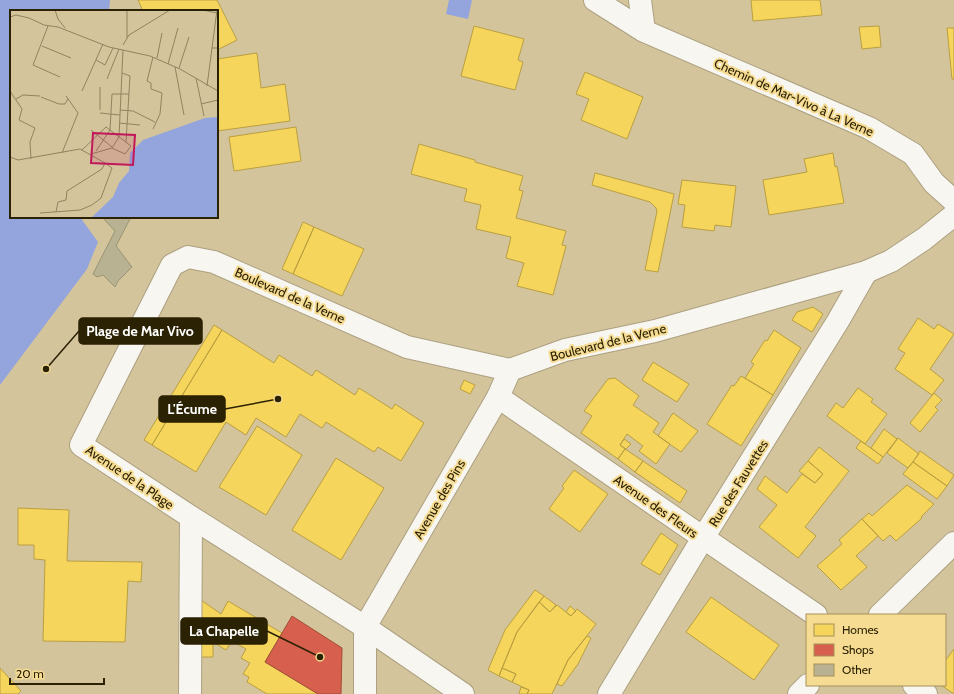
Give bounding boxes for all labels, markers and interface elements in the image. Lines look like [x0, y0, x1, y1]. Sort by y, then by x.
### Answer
inset map [10, 10, 218, 218]
street label: Chemin de Mar-Vivo à La Verne [712, 55, 877, 140]
street label: Boulevard de la Verne [232, 264, 348, 327]
callout: Plage de Mar Vivo [79, 318, 202, 344]
street label: Boulevard de la Verne [548, 320, 668, 364]
text: Plage de Mar Vivo [86, 322, 194, 340]
callout: L'Écume [159, 396, 225, 422]
text: L'Écume [167, 400, 217, 418]
street label: Rue des Fauvettes [705, 436, 771, 529]
street label: Avenue de la Plage [83, 442, 177, 513]
street label: Avenue des Pins [410, 456, 469, 542]
street label: Avenue des Fleurs [611, 471, 702, 541]
legend [806, 614, 946, 686]
callout: La Chapelle [181, 618, 267, 644]
text: La Chapelle [189, 622, 259, 640]
text: Homes [842, 622, 879, 637]
text: Shops [842, 642, 874, 657]
scale bar [10, 660, 104, 686]
text: Other [842, 662, 872, 677]
text: 20 m [16, 666, 44, 681]

